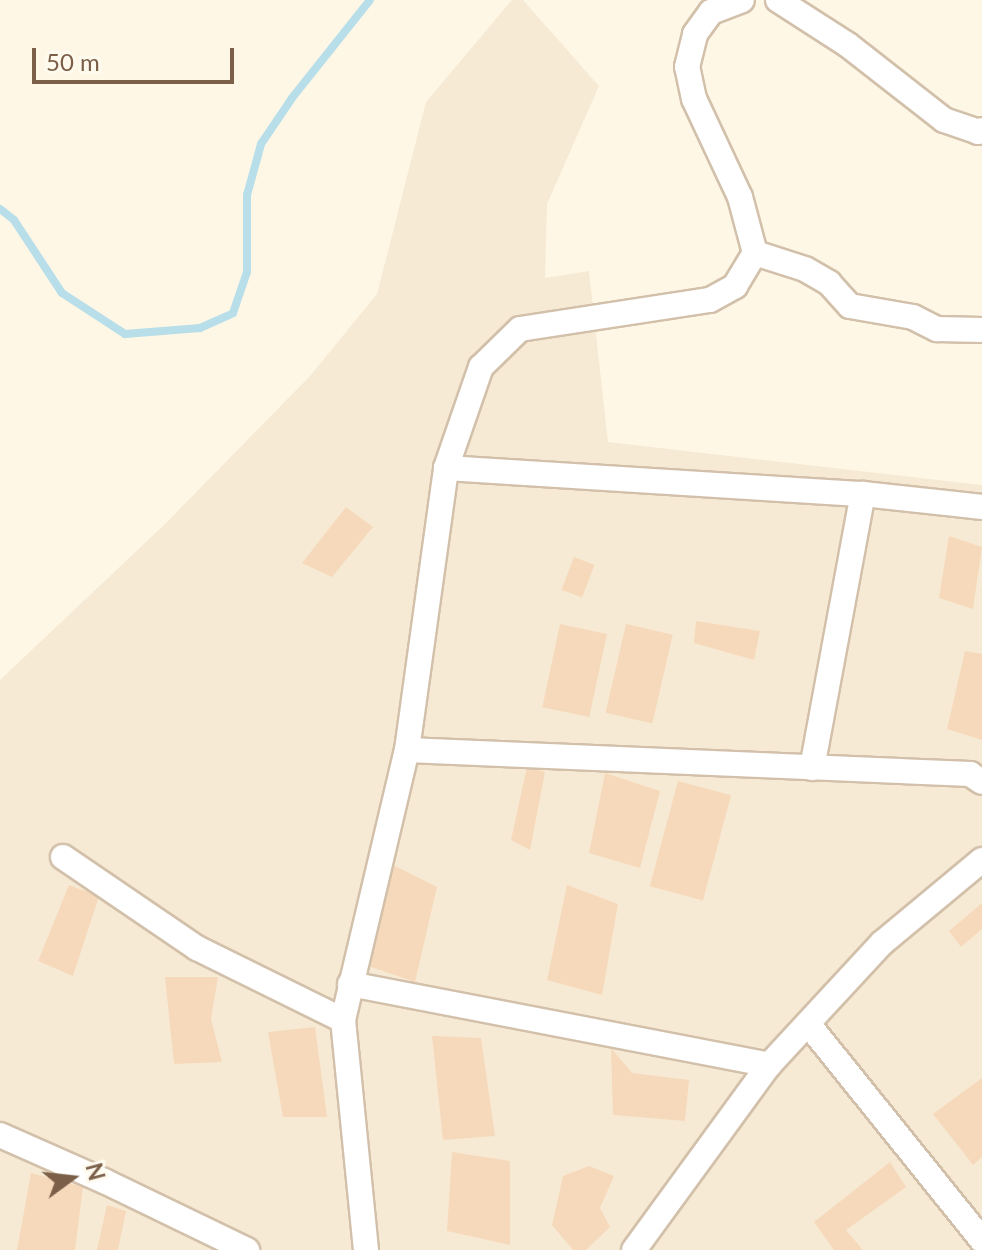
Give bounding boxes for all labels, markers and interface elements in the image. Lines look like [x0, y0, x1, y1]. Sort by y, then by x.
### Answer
scale bar [36, 32, 238, 82]
text: 50 m [46, 47, 100, 76]
north arrow [32, 1138, 112, 1218]
text: N [80, 1160, 111, 1183]

